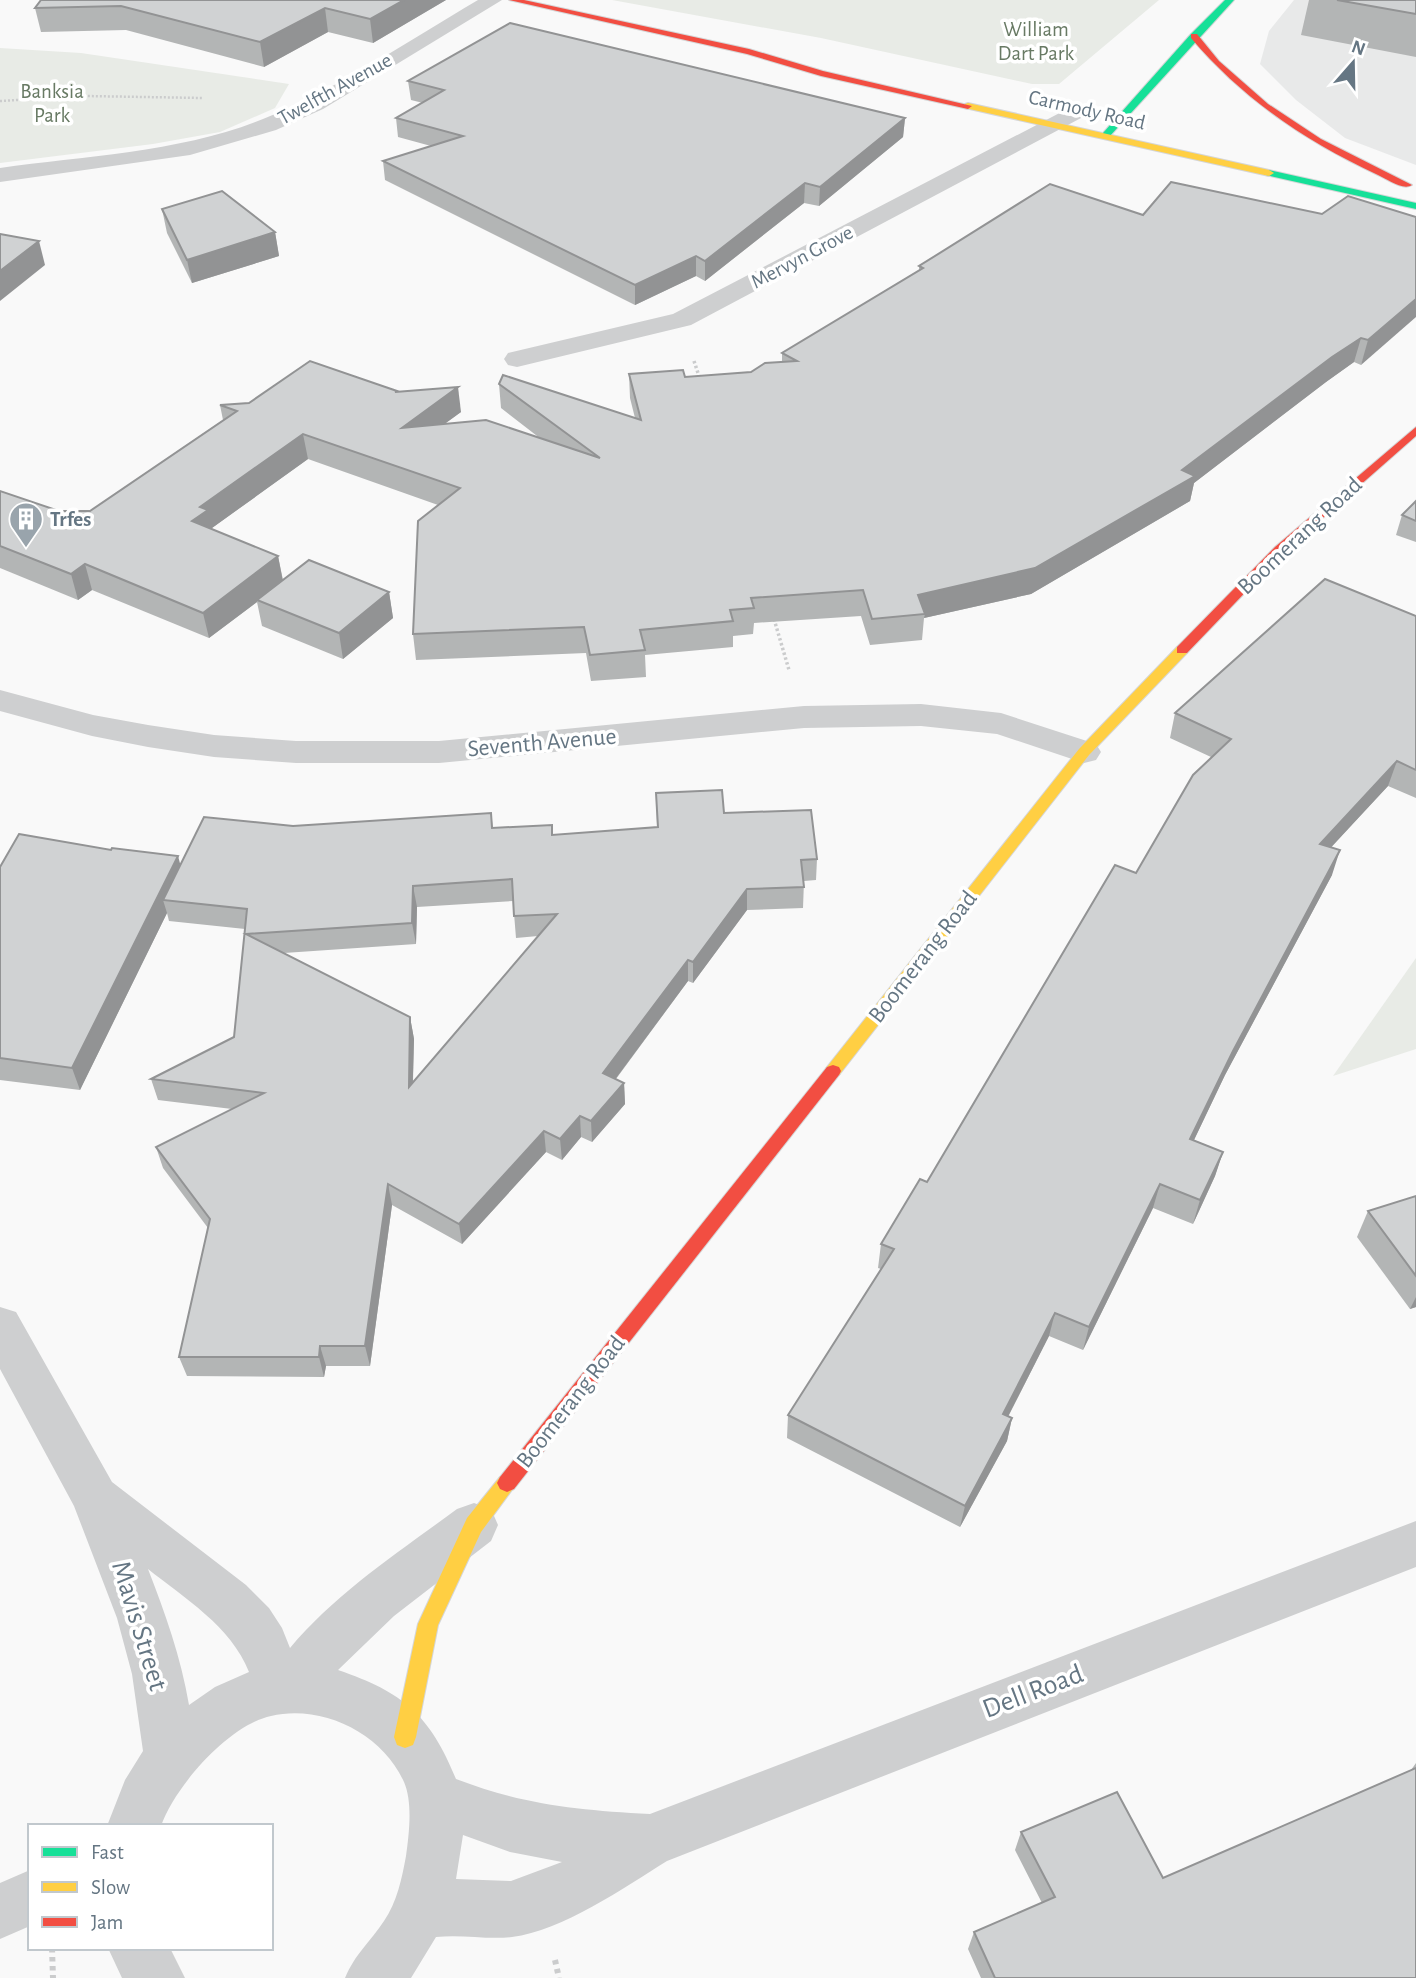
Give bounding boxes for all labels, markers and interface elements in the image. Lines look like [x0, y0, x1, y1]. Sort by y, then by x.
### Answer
park label: William Dart Park [998, 19, 1075, 64]
north arrow [1318, 28, 1388, 98]
text: N [1349, 37, 1368, 60]
street label: Twelfth Avenue [275, 49, 395, 129]
park label: Banksia Park [20, 81, 84, 126]
street label: Carmody Road [1026, 86, 1148, 134]
street label: Mervyn Grove [748, 221, 856, 293]
street label: Boomerang Road [1233, 473, 1367, 599]
building icon: Trfes [7, 500, 45, 549]
place label: Trfes [50, 509, 91, 530]
street label: Seventh Avenue [467, 725, 617, 761]
street label: Boomerang Road [864, 886, 982, 1028]
street label: Boomerang Road [512, 1331, 630, 1473]
street label: Mavis Street [106, 1558, 172, 1694]
street label: Dell Road [979, 1660, 1087, 1724]
legend [28, 1824, 273, 1950]
text: Fast [91, 1842, 124, 1863]
text: Slow [91, 1877, 130, 1898]
text: Jam [91, 1912, 123, 1933]

